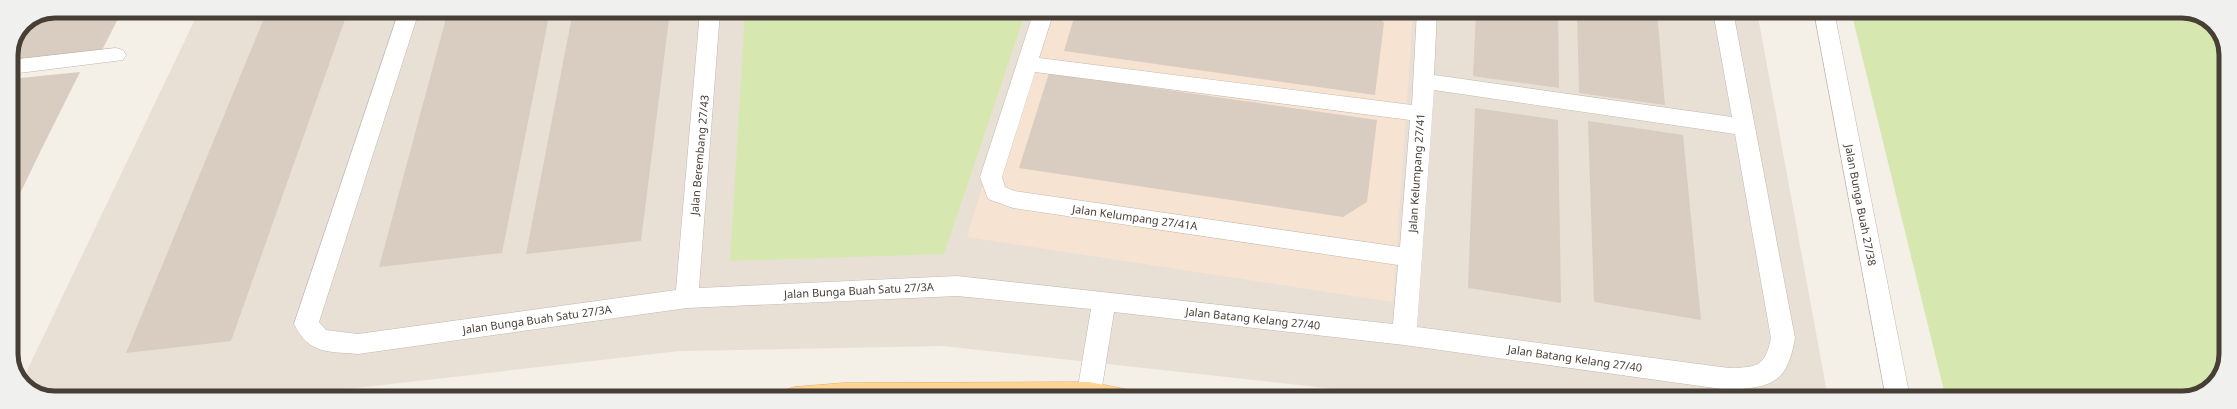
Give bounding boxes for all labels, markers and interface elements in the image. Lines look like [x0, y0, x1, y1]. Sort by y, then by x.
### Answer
street label: Jalan Berembang 27/43 [686, 94, 712, 217]
street label: Jalan Kelumpang 27/41 [1404, 113, 1428, 234]
street label: Jalan Bunga Buah 27/38 [1842, 142, 1880, 267]
street label: Jalan Kelumpang 27/41A [1070, 201, 1200, 233]
street label: Jalan Bunga Buah Satu 27/3A [783, 279, 935, 301]
street label: Jalan Bunga Buah Satu 27/3A [461, 301, 613, 337]
street label: Jalan Batang Kelang 27/40 [1184, 303, 1321, 333]
street label: Jalan Batang Kelang 27/40 [1506, 341, 1643, 375]

